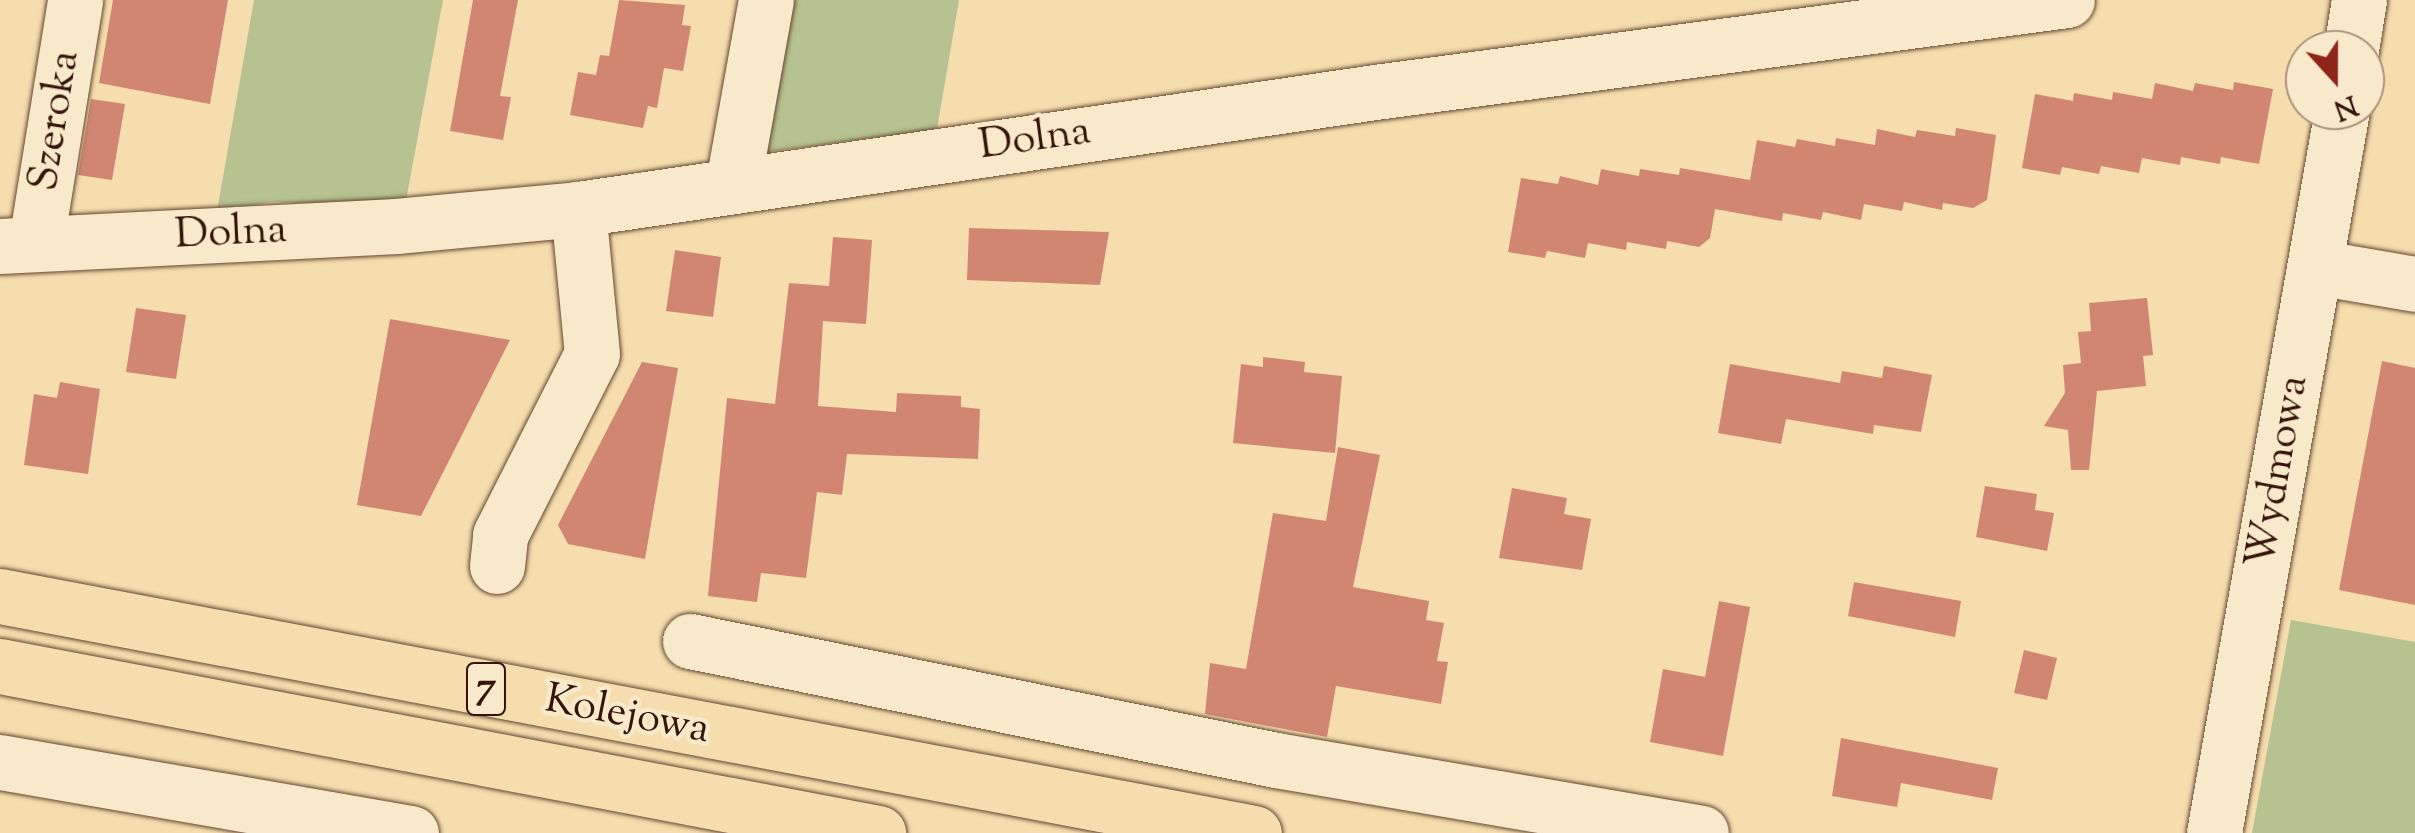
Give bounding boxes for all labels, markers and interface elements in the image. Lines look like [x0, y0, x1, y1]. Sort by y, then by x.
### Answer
north arrow [2285, 30, 2385, 130]
street label: Szeroka [20, 47, 92, 195]
text: N [2327, 83, 2363, 129]
street label: Dolna [976, 107, 1094, 173]
street label: Dolna [174, 206, 288, 262]
street label: Wydmowa [2237, 372, 2321, 572]
road number: 7 [464, 654, 508, 724]
street label: Kolejowa [541, 675, 713, 757]

